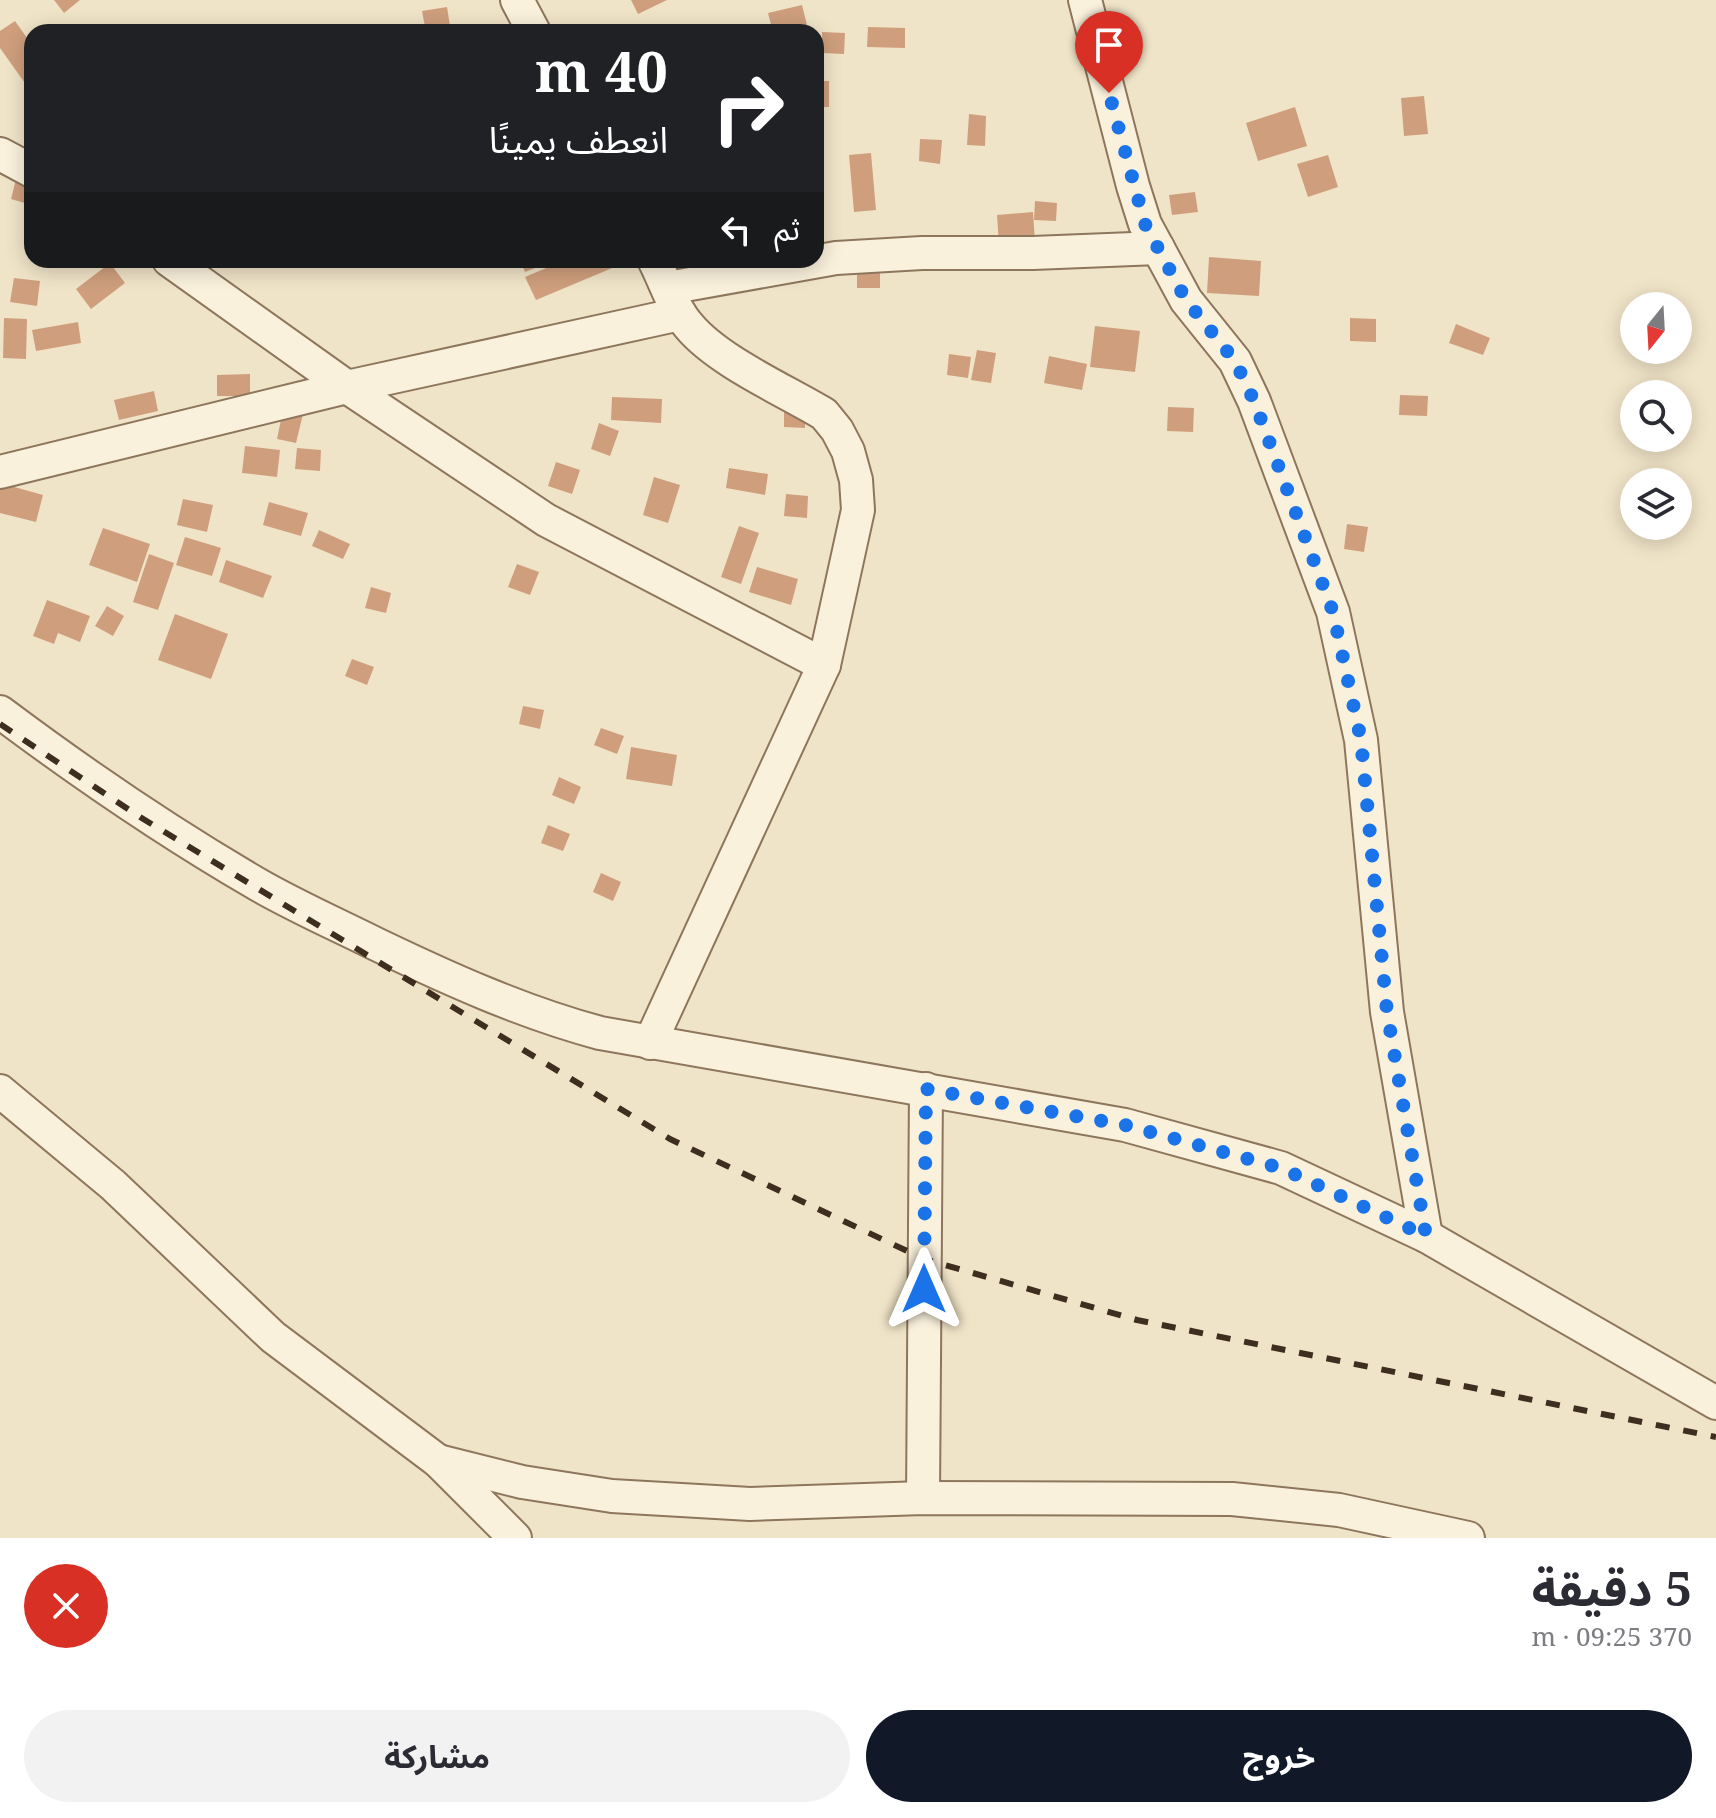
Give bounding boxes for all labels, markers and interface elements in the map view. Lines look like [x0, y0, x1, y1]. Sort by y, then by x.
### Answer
pin [1075, 11, 1143, 93]
icon: arrive [1087, 23, 1131, 67]
text: 40 m [535, 32, 668, 108]
icon: right [696, 56, 800, 160]
text: انعطف يمينًا [489, 115, 668, 164]
icon: left [714, 208, 758, 252]
text: ثم [774, 208, 800, 249]
north arrow [1620, 292, 1692, 364]
map controls [1620, 292, 1692, 540]
button: search [1620, 380, 1692, 452]
button: layers [1620, 468, 1692, 540]
position arrow [882, 1247, 966, 1331]
text: 5 دقيقة [1532, 1555, 1692, 1620]
button: close [24, 1564, 108, 1648]
text: 370 m · 09:25 [1531, 1618, 1692, 1654]
button: مشاركة [24, 1710, 850, 1802]
button: خروج [866, 1710, 1692, 1802]

